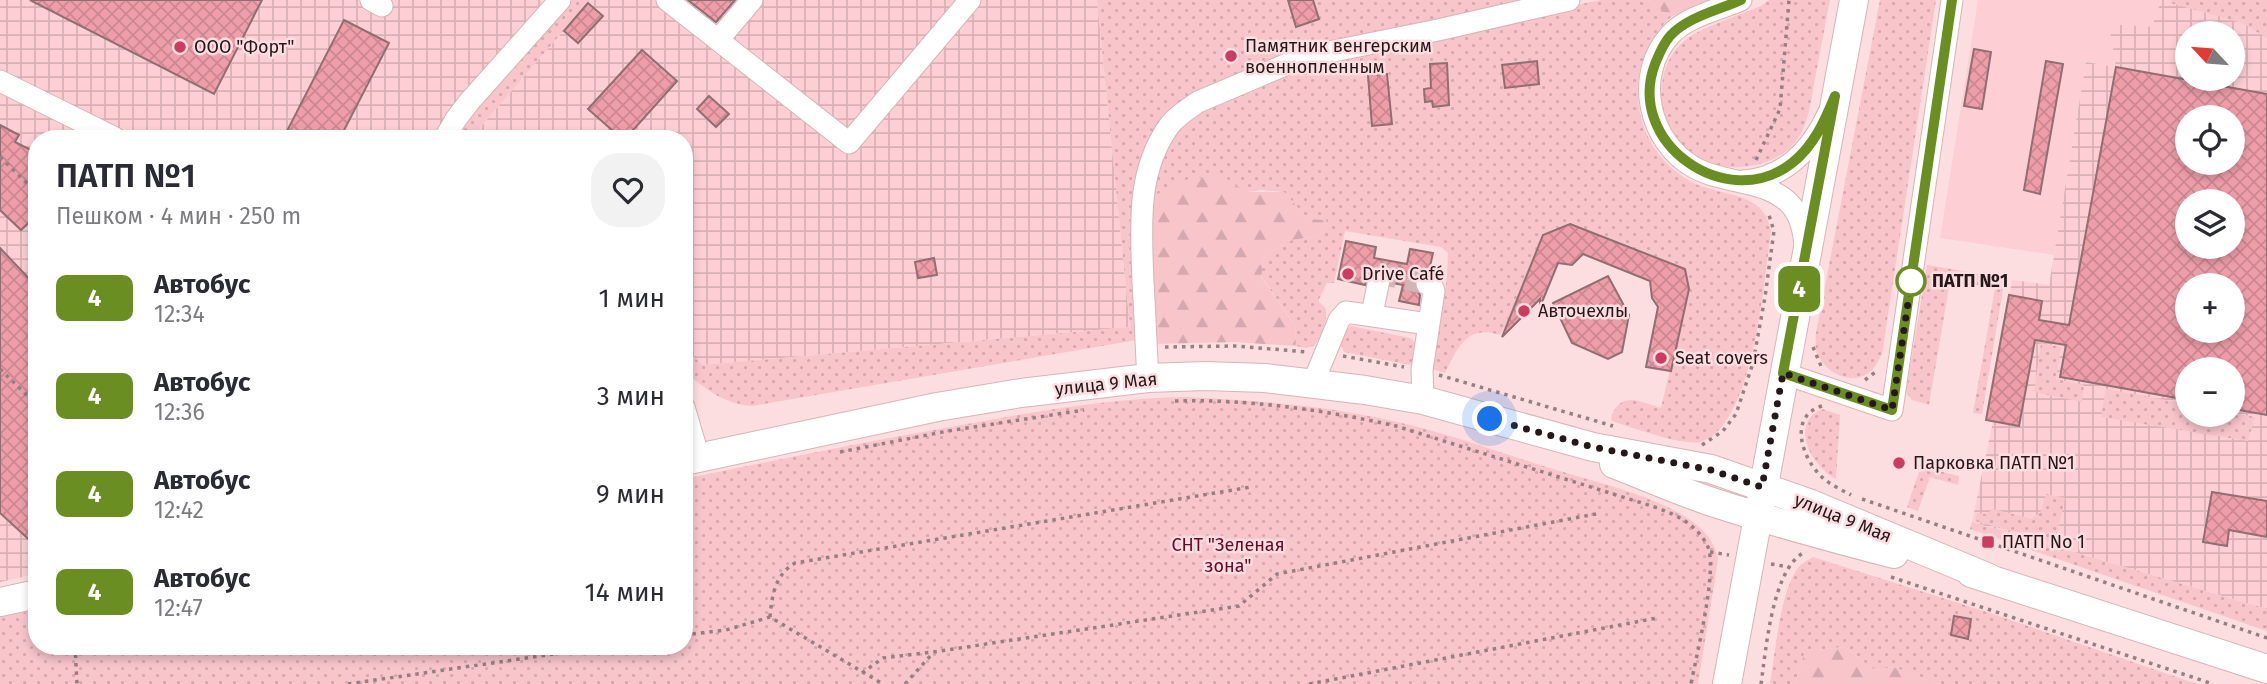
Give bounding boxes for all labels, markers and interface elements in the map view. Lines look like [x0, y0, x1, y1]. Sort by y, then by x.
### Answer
north arrow [2175, 21, 2245, 91]
map controls [2175, 21, 2245, 427]
place label: Памятник венгерским военнопленным [1245, 35, 1432, 78]
place label: ООО "Форт" [194, 36, 294, 58]
marker: ООО "Форт" [172, 39, 188, 55]
marker: Памятник венгерским военнопленным [1223, 48, 1239, 64]
button: locate [2175, 105, 2245, 175]
button: heart [591, 153, 665, 227]
text: ПАТП №1 [56, 156, 196, 196]
button: layers [2175, 189, 2245, 259]
text: Пешком · 4 мин · 250 m [56, 202, 301, 230]
place label: Drive Café [1362, 263, 1444, 285]
marker: Drive Café [1340, 266, 1356, 282]
line badge: 4 [1776, 266, 1822, 312]
marker: ПАТП №1 [1896, 266, 1926, 296]
text: Автобус [154, 269, 251, 300]
place label: ПАТП №1 [1932, 270, 2008, 292]
button: + [2175, 273, 2245, 343]
text: 4 [1792, 275, 1806, 303]
text: 1 мин [598, 283, 665, 314]
text: 4 [88, 284, 101, 312]
text: 12:34 [154, 300, 205, 328]
place label: Авточехлы [1538, 300, 1628, 322]
marker: Авточехлы [1516, 303, 1532, 319]
place label: Seat covers [1675, 347, 1768, 369]
marker: Seat covers [1653, 350, 1669, 366]
button: − [2175, 357, 2245, 427]
text: Автобус [154, 367, 251, 398]
street label: улица 9 Мая [1054, 368, 1158, 400]
text: 3 мин [597, 381, 665, 412]
text: 4 [88, 382, 101, 410]
text: 12:36 [154, 398, 205, 426]
your location [1472, 401, 1507, 436]
place label: Парковка ПАТП №1 [1913, 452, 2075, 474]
marker: Парковка ПАТП №1 [1891, 455, 1907, 471]
text: Автобус [154, 465, 251, 496]
text: 9 мин [596, 479, 665, 510]
text: 4 [88, 480, 101, 508]
street label: улица 9 Мая [1791, 489, 1895, 547]
text: 12:42 [154, 496, 204, 524]
place label: ПАТП No 1 [2002, 531, 2085, 553]
park label: СНТ "Зеленая зона" [1171, 534, 1285, 577]
marker: ПАТП No 1 [1980, 534, 1996, 550]
text: Автобус [154, 563, 251, 594]
text: 14 мин [585, 577, 665, 608]
text: 4 [88, 578, 101, 606]
text: 12:47 [154, 594, 203, 622]

